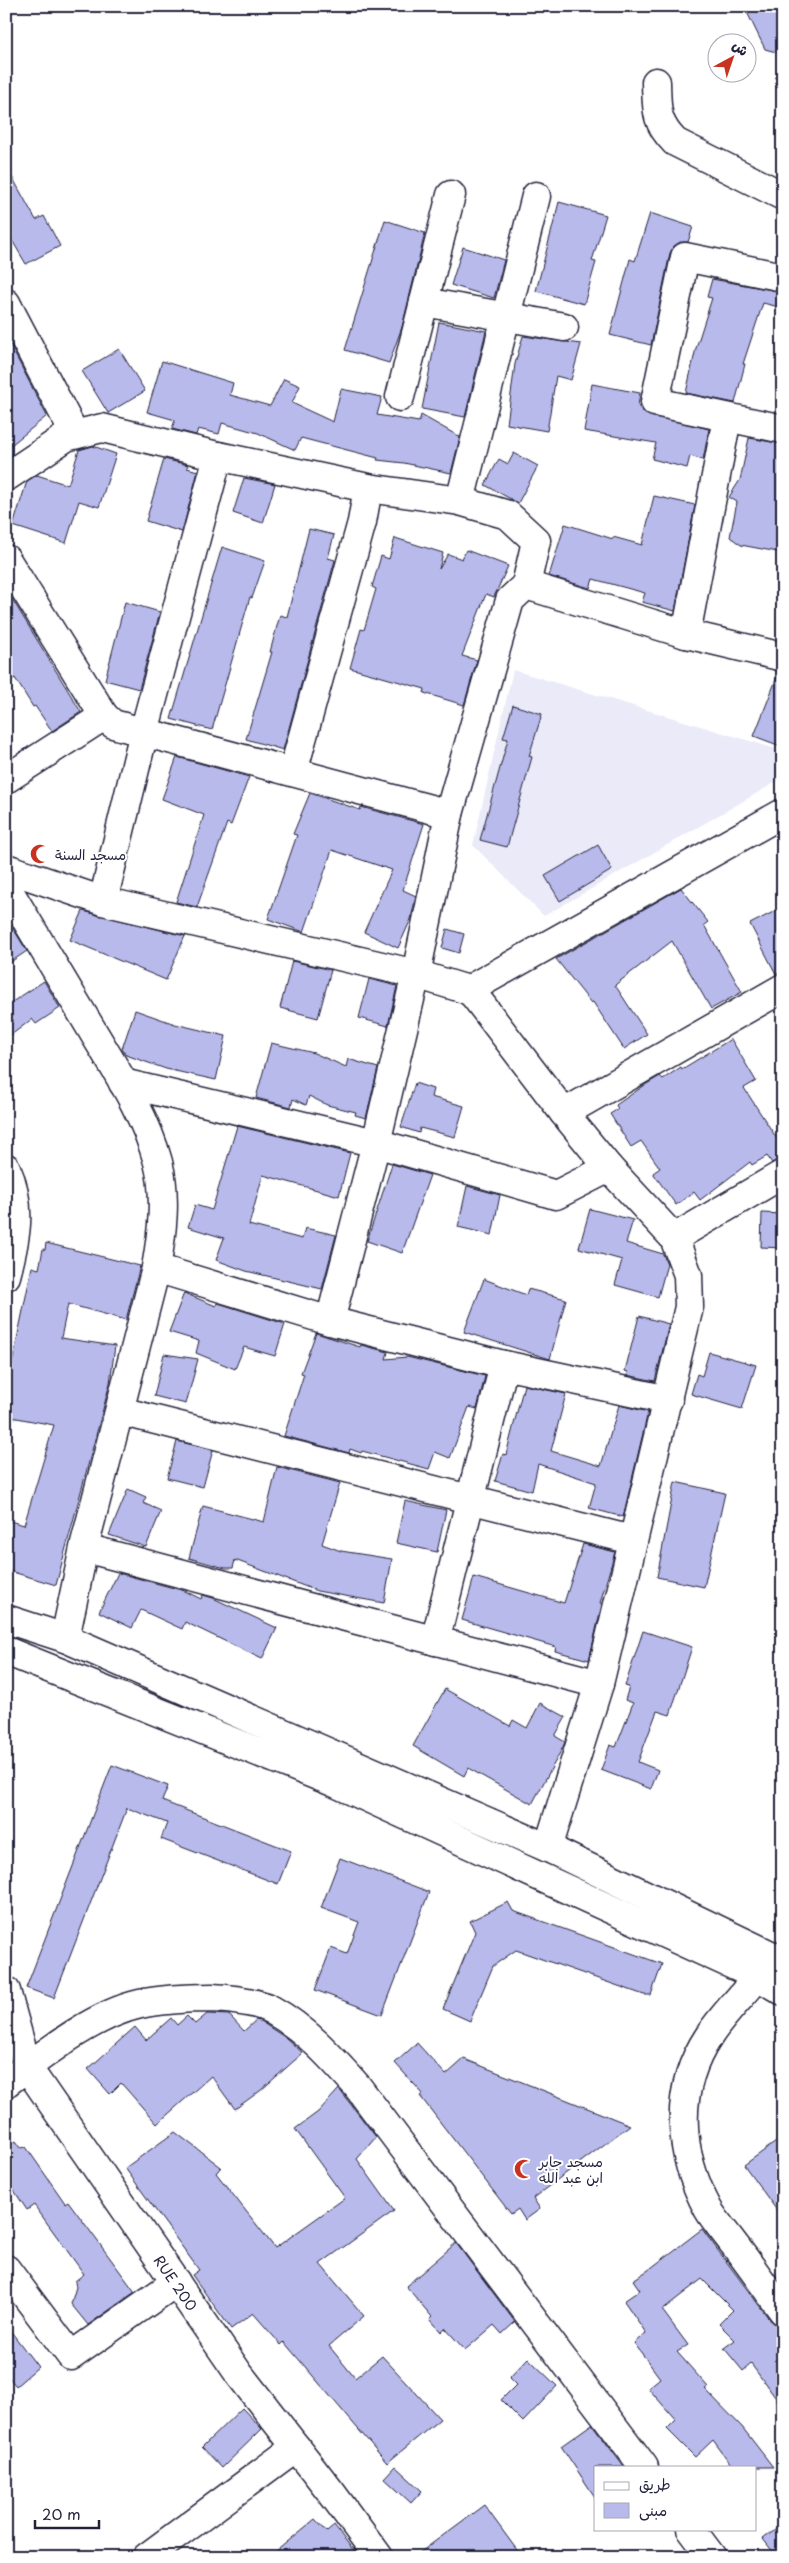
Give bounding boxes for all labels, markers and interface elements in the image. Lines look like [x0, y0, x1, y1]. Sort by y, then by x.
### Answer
north arrow [706, 32, 756, 82]
text: ش [728, 35, 753, 61]
mosque icon: مسجد السنة [29, 843, 51, 865]
place label: مسجد السنة [55, 844, 126, 865]
place label: مسجد جابر ابن عبد الله [538, 2151, 603, 2188]
mosque icon: مسجد جابر ابن عبد الله [513, 2158, 535, 2180]
street label: RUE 200 [149, 2251, 203, 2315]
legend [594, 2466, 756, 2530]
text: طريق [639, 2472, 671, 2495]
scale bar [35, 2498, 99, 2530]
text: مبنى [639, 2498, 667, 2521]
text: 20 m [42, 2502, 81, 2525]

